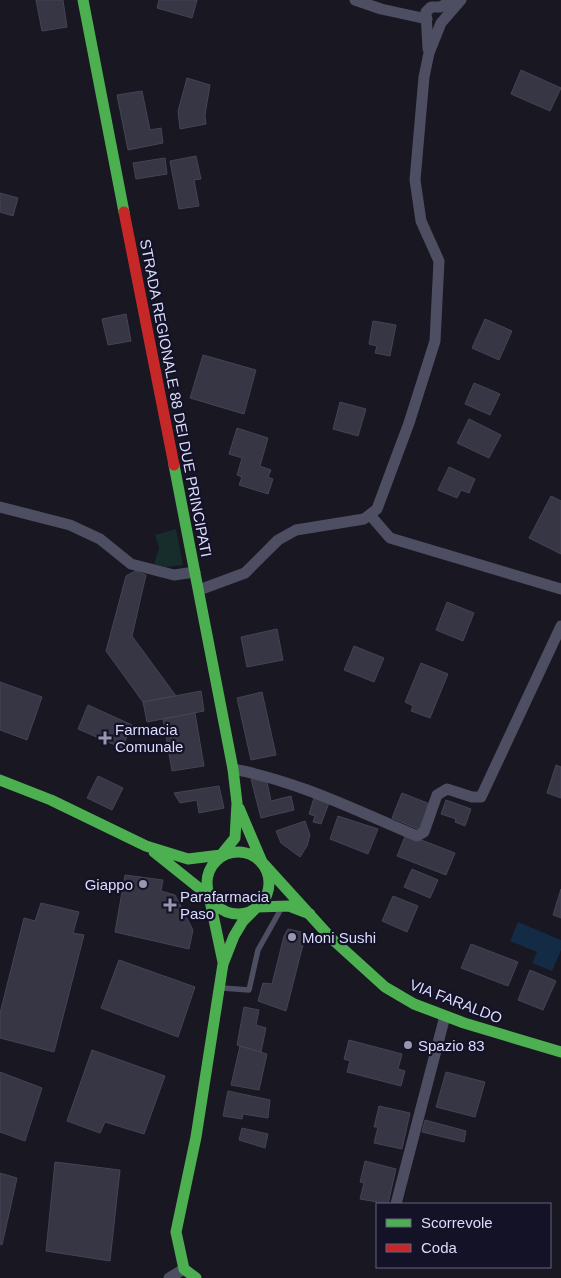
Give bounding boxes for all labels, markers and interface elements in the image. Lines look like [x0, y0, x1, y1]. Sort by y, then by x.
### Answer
street label: STRADA REGIONALE 88 DEI DUE PRINCIPATI [137, 238, 215, 558]
place label: Farmacia Comunale [115, 721, 183, 755]
marker: Farmacia Comunale [99, 732, 111, 744]
place label: Giappo [85, 876, 133, 893]
marker: Giappo [137, 878, 149, 890]
place label: Parafarmacia Paso [180, 888, 270, 922]
marker: Parafarmacia Paso [164, 899, 176, 911]
place label: Moni Sushi [302, 929, 376, 946]
marker: Moni Sushi [286, 931, 298, 943]
street label: VIA FARALDO [407, 976, 505, 1026]
place label: Spazio 83 [418, 1037, 485, 1054]
marker: Spazio 83 [402, 1039, 414, 1051]
legend [376, 1203, 551, 1268]
text: Scorrevole [421, 1214, 493, 1231]
text: Coda [421, 1239, 458, 1256]

